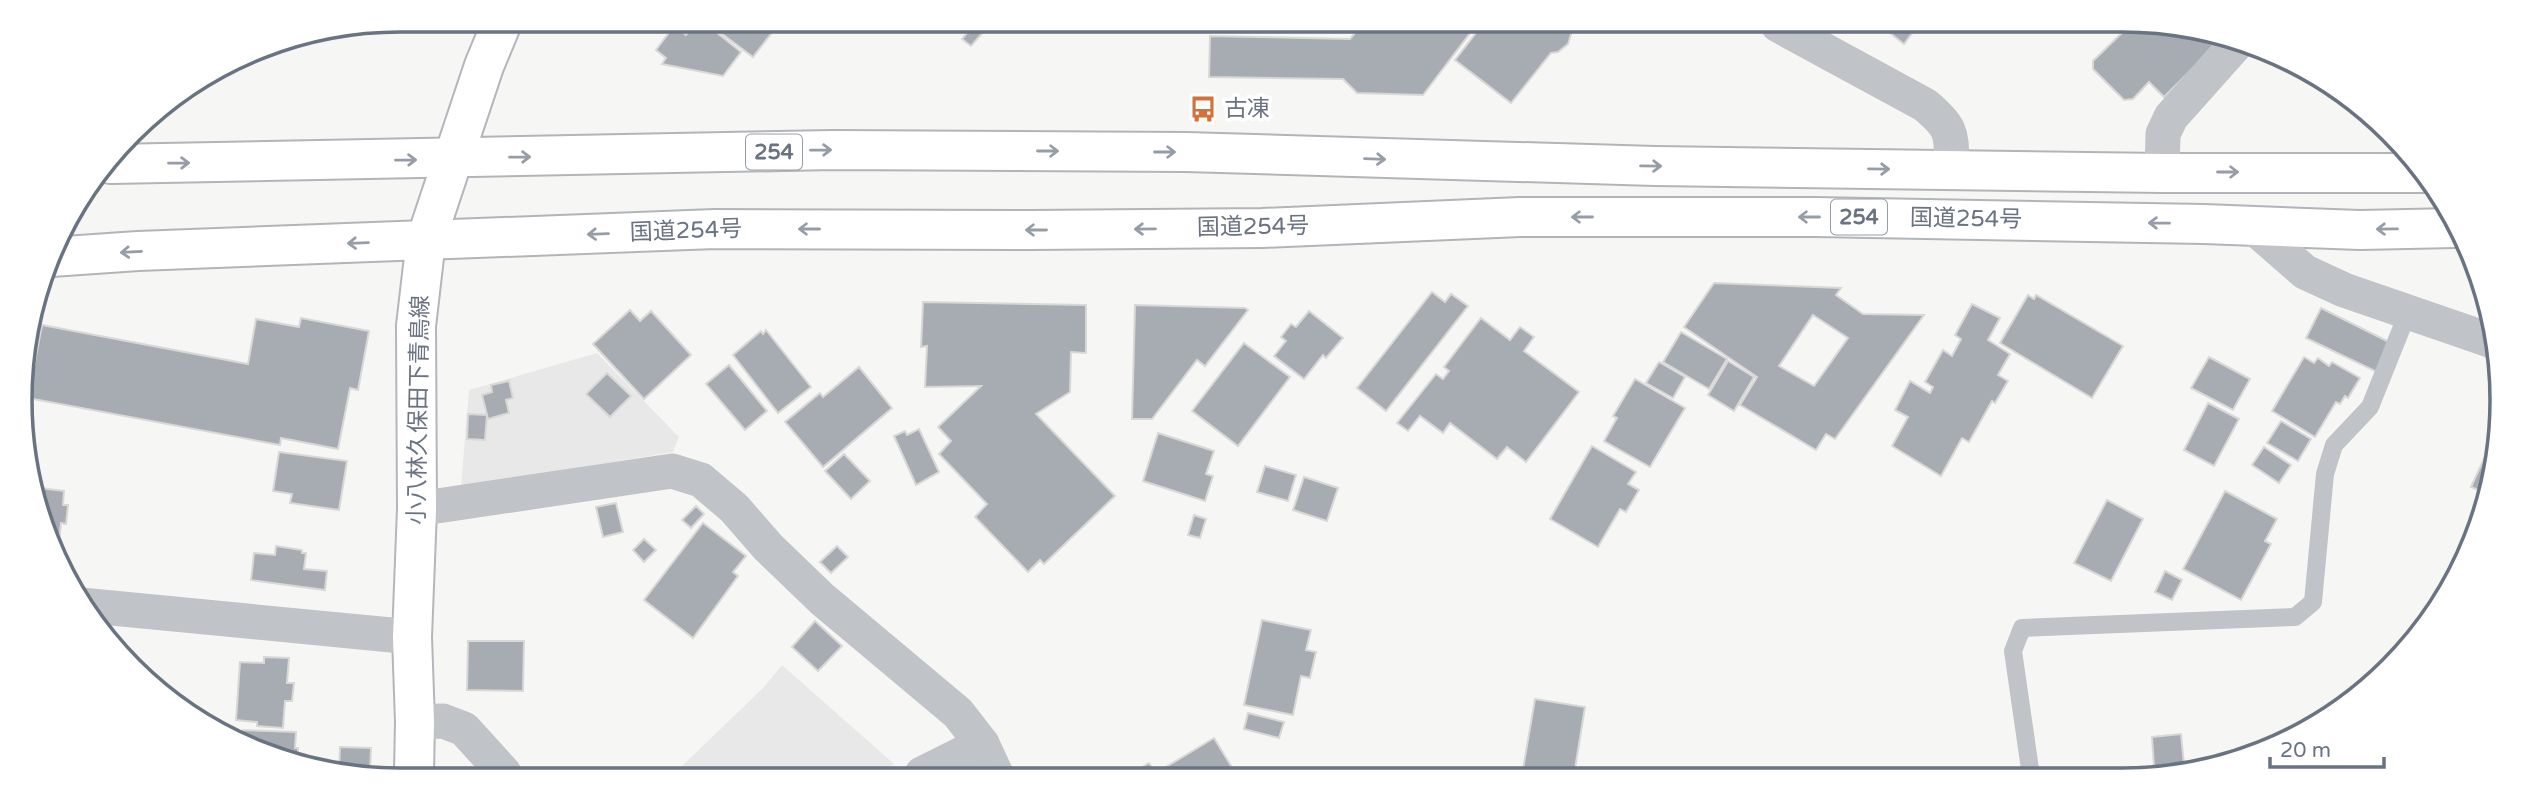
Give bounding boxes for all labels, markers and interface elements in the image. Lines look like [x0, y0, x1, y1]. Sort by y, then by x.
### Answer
bus stop icon: 古凍 [1188, 94, 1218, 124]
place label: 古凍 [1224, 95, 1270, 123]
road number: 254 [746, 134, 802, 170]
one-way arrow [809, 144, 832, 157]
one-way arrow [1037, 145, 1060, 158]
one-way arrow [1154, 145, 1177, 159]
one-way arrow [508, 151, 531, 164]
one-way arrow [1363, 152, 1386, 165]
one-way arrow [394, 153, 417, 166]
one-way arrow [167, 156, 190, 170]
one-way arrow [1639, 159, 1662, 173]
one-way arrow [1867, 162, 1890, 176]
one-way arrow [2217, 165, 2240, 179]
road number: 254 [1831, 200, 1887, 234]
street label: 国道254号 [1910, 204, 2022, 234]
one-way arrow [1571, 210, 1594, 224]
one-way arrow [1798, 210, 1821, 224]
street label: 国道254号 [1197, 212, 1309, 242]
street label: 国道254号 [629, 215, 743, 247]
one-way arrow [2148, 216, 2171, 229]
one-way arrow [798, 222, 821, 236]
one-way arrow [1134, 222, 1157, 236]
one-way arrow [2375, 222, 2398, 236]
one-way arrow [1025, 223, 1048, 237]
one-way arrow [587, 227, 610, 240]
one-way arrow [347, 236, 370, 249]
one-way arrow [120, 246, 142, 259]
street label: 小八林久保田下青鳥線 [403, 295, 435, 525]
scale bar [2270, 726, 2384, 770]
text: 20 m [2280, 738, 2331, 763]

